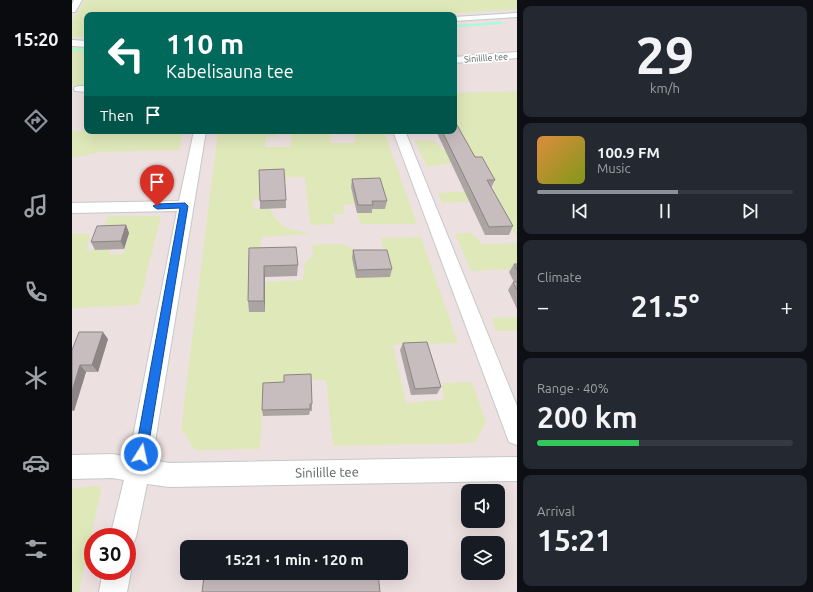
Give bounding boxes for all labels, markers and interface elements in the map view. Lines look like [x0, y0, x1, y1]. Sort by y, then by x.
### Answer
text: 29 [636, 26, 694, 84]
icon: left [100, 28, 152, 80]
text: 110 m [166, 28, 244, 59]
text: 15:20 [13, 29, 59, 49]
street label: Sinilille tee [464, 51, 508, 65]
text: Kabelisauna tee [166, 61, 294, 81]
text: km/h [650, 81, 680, 95]
icon: arrive [142, 104, 164, 126]
icon: directions [22, 107, 50, 135]
text: Then [100, 107, 134, 124]
text: 100.9 FM [597, 144, 660, 161]
text: Music [597, 161, 631, 175]
pin [140, 165, 174, 206]
icon: arrive [146, 171, 168, 193]
icon: music [22, 192, 50, 220]
icon: previous [569, 200, 591, 222]
icon: pause [654, 200, 676, 222]
icon: next [739, 200, 761, 222]
text: Climate [537, 270, 582, 284]
icon: phone [22, 278, 50, 306]
text: 21.5° [631, 289, 699, 323]
text: − [537, 294, 549, 319]
text: + [781, 294, 793, 319]
icon: climate [22, 364, 50, 392]
text: Range · 40% [537, 381, 609, 395]
text: 200 km [537, 400, 638, 434]
position arrow [120, 433, 162, 475]
icon: car [22, 449, 50, 477]
street label: Sinilille tee [295, 464, 359, 480]
map controls [461, 484, 505, 580]
button: sound [461, 484, 505, 528]
text: Arrival [537, 504, 575, 518]
text: 15:21 [537, 523, 612, 557]
speed limit sign: 30 [84, 528, 136, 580]
icon: filters [22, 535, 50, 563]
button: layers [461, 536, 505, 580]
text: 15:21 · 1 min · 120 m [225, 551, 363, 568]

